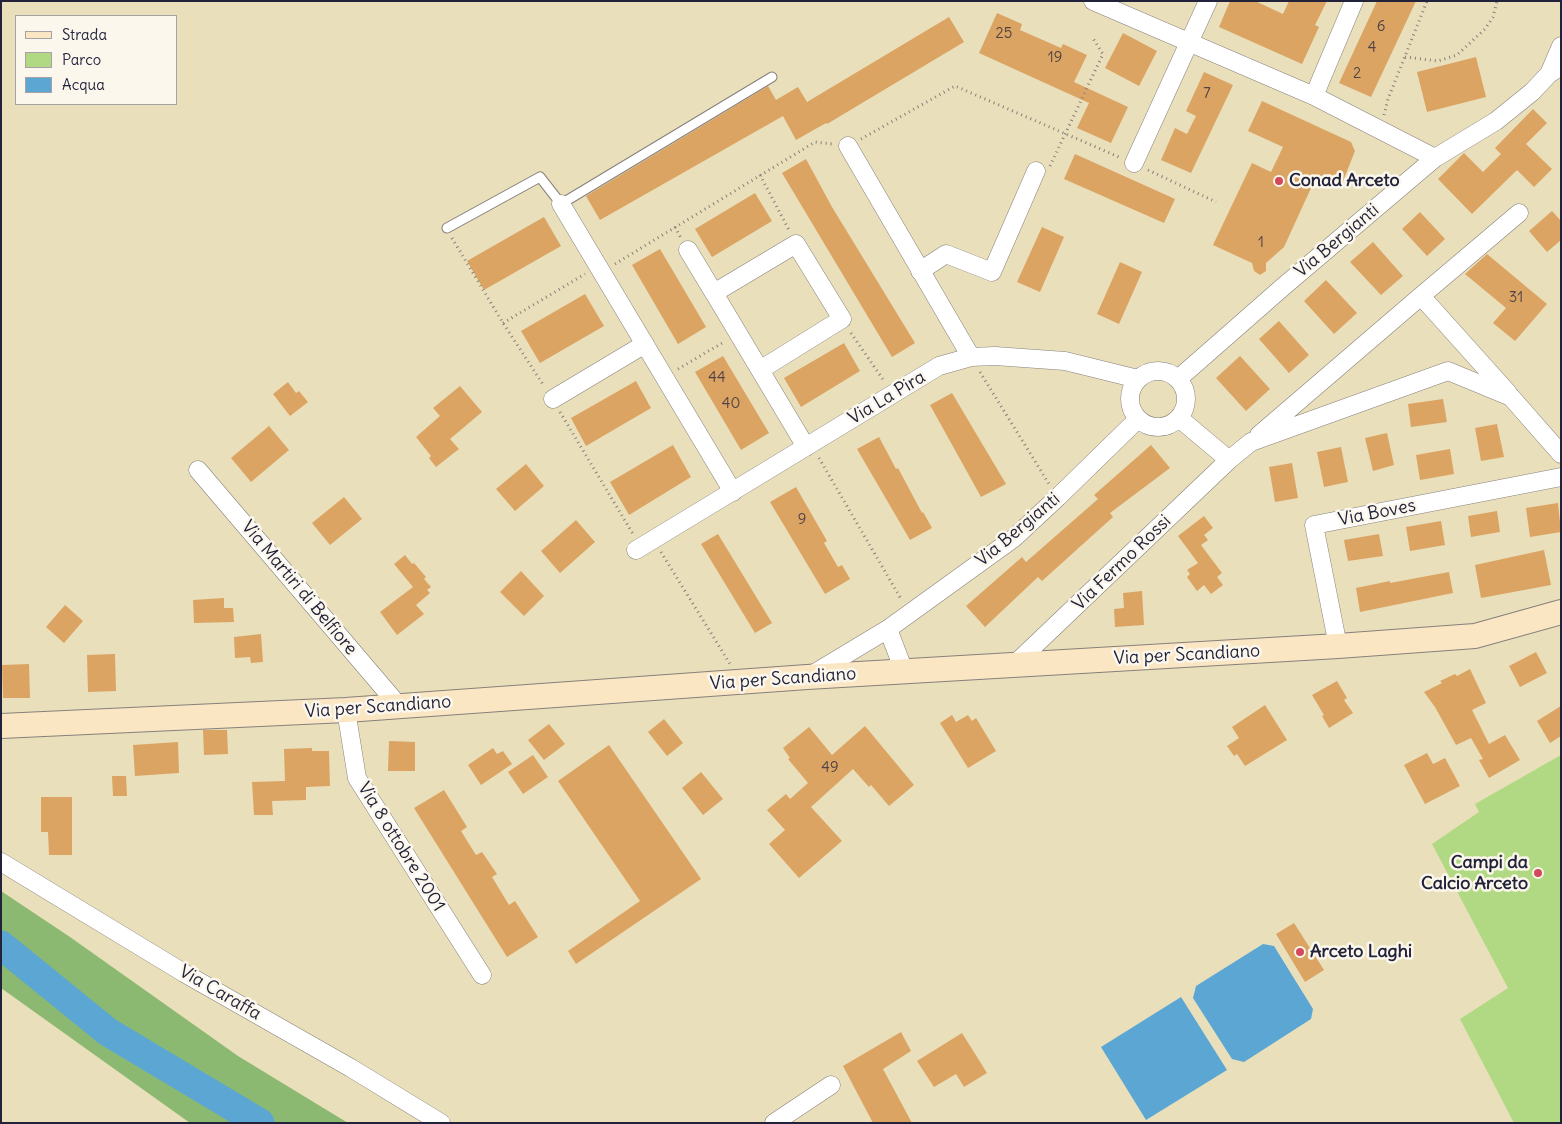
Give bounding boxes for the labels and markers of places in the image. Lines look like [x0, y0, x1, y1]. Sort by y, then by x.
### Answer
place label: Conad Arceto [1289, 170, 1400, 192]
marker: Conad Arceto [1273, 175, 1285, 187]
place label: Campi da Calcio Arceto [1421, 852, 1528, 894]
marker: Campi da Calcio Arceto [1532, 867, 1544, 879]
place label: Arceto Laghi [1310, 941, 1412, 963]
marker: Arceto Laghi [1294, 946, 1306, 958]

